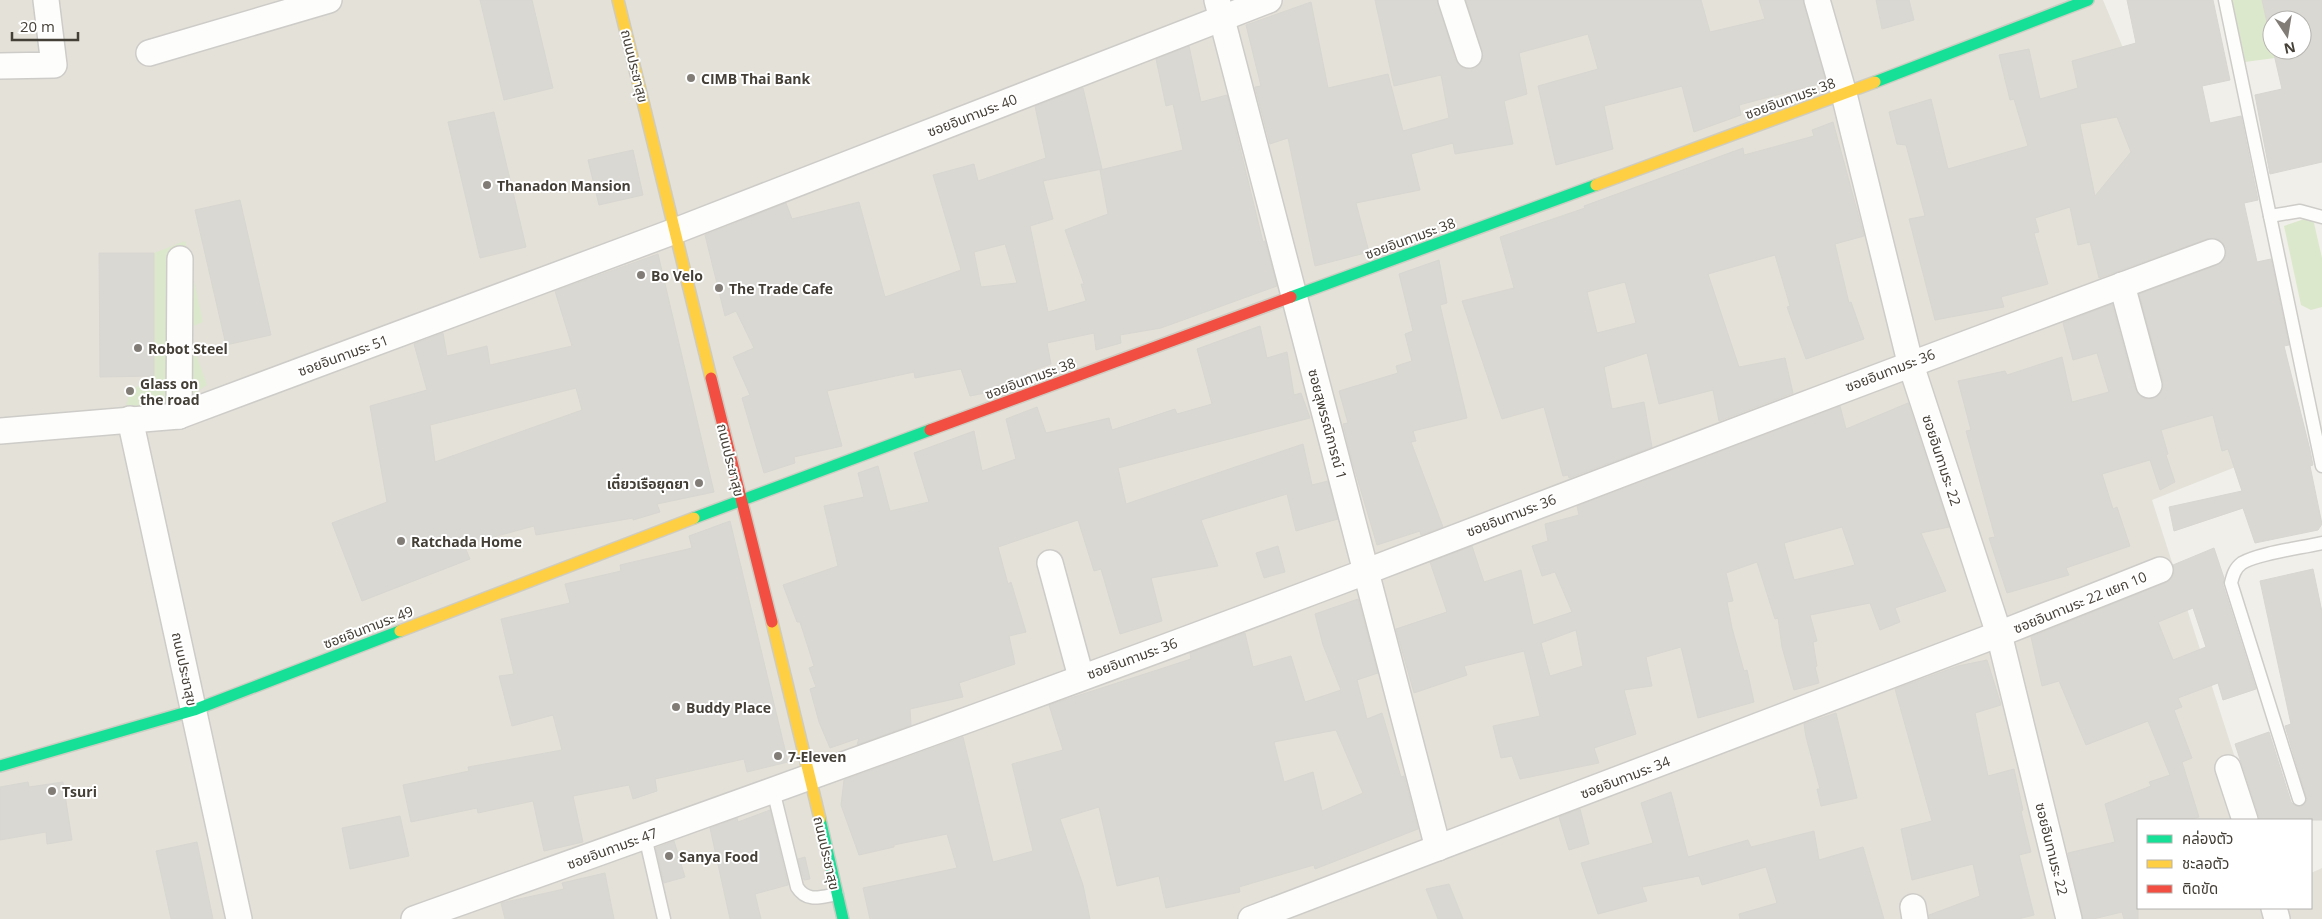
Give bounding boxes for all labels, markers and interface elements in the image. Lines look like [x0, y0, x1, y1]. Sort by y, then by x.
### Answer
scale bar [12, 10, 79, 42]
north arrow [2262, 10, 2312, 60]
text: 20 m [20, 16, 55, 36]
street label: ถนนประชาสุข [617, 27, 653, 105]
text: N [2282, 38, 2297, 59]
place label: CIMB Thai Bank [701, 69, 811, 88]
marker: CIMB Thai Bank [685, 72, 697, 84]
street label: ซอยอินทามระ 38 [1742, 73, 1838, 123]
street label: ซอยอินทามระ 40 [924, 89, 1020, 141]
place label: Thanadon Mansion [497, 176, 631, 195]
marker: Thanadon Mansion [481, 179, 493, 191]
street label: ซอยอินทามระ 38 [1362, 213, 1458, 263]
place label: Bo Velo [651, 266, 703, 285]
marker: Bo Velo [635, 269, 647, 281]
place label: The Trade Cafe [729, 279, 833, 298]
marker: The Trade Cafe [713, 282, 725, 294]
street label: ซอยอินทามระ 51 [295, 330, 391, 380]
place label: Robot Steel [148, 339, 228, 358]
marker: Robot Steel [132, 342, 144, 354]
street label: ซอยอินทามระ 36 [1842, 344, 1938, 396]
street label: ซอยอินทามระ 38 [982, 353, 1078, 403]
street label: ซอยสุพรรณิการณ์ 1 [1304, 367, 1352, 481]
place label: Glass on the road [140, 374, 200, 409]
marker: Glass on the road [124, 385, 136, 397]
street label: ซอยอินทามระ 22 [1918, 412, 1966, 508]
street label: ถนนประชาสุข [713, 421, 749, 499]
place label: เตี๋ยวเรือยุดยา [607, 473, 689, 493]
marker: เตี๋ยวเรือยุดยา [693, 477, 705, 489]
street label: ซอยอินทามระ 36 [1463, 489, 1559, 541]
place label: Ratchada Home [411, 532, 522, 551]
marker: Ratchada Home [395, 535, 407, 547]
street label: ซอยอินทามระ 22 แยก 10 [2010, 567, 2150, 637]
street label: ซอยอินทามระ 49 [320, 601, 416, 653]
street label: ถนนประชาสุข [168, 630, 202, 708]
street label: ซอยอินทามระ 36 [1084, 633, 1180, 683]
place label: Buddy Place [686, 698, 771, 717]
marker: Buddy Place [670, 701, 682, 713]
place label: 7-Eleven [788, 747, 846, 766]
marker: 7-Eleven [772, 750, 784, 762]
street label: ซอยอินทามระ 34 [1577, 751, 1673, 803]
place label: Tsuri [62, 782, 97, 801]
marker: Tsuri [46, 785, 58, 797]
street label: ซอยอินทามระ 22 [2031, 801, 2073, 897]
street label: ถนนประชาสุข [809, 814, 845, 892]
legend [2137, 819, 2312, 909]
street label: ซอยอินทามระ 47 [564, 823, 660, 873]
text: คล่องตัว [2182, 828, 2233, 848]
place label: Sanya Food [679, 847, 758, 866]
marker: Sanya Food [663, 850, 675, 862]
text: ชะลอตัว [2182, 853, 2229, 873]
text: ติดขัด [2182, 878, 2218, 898]

